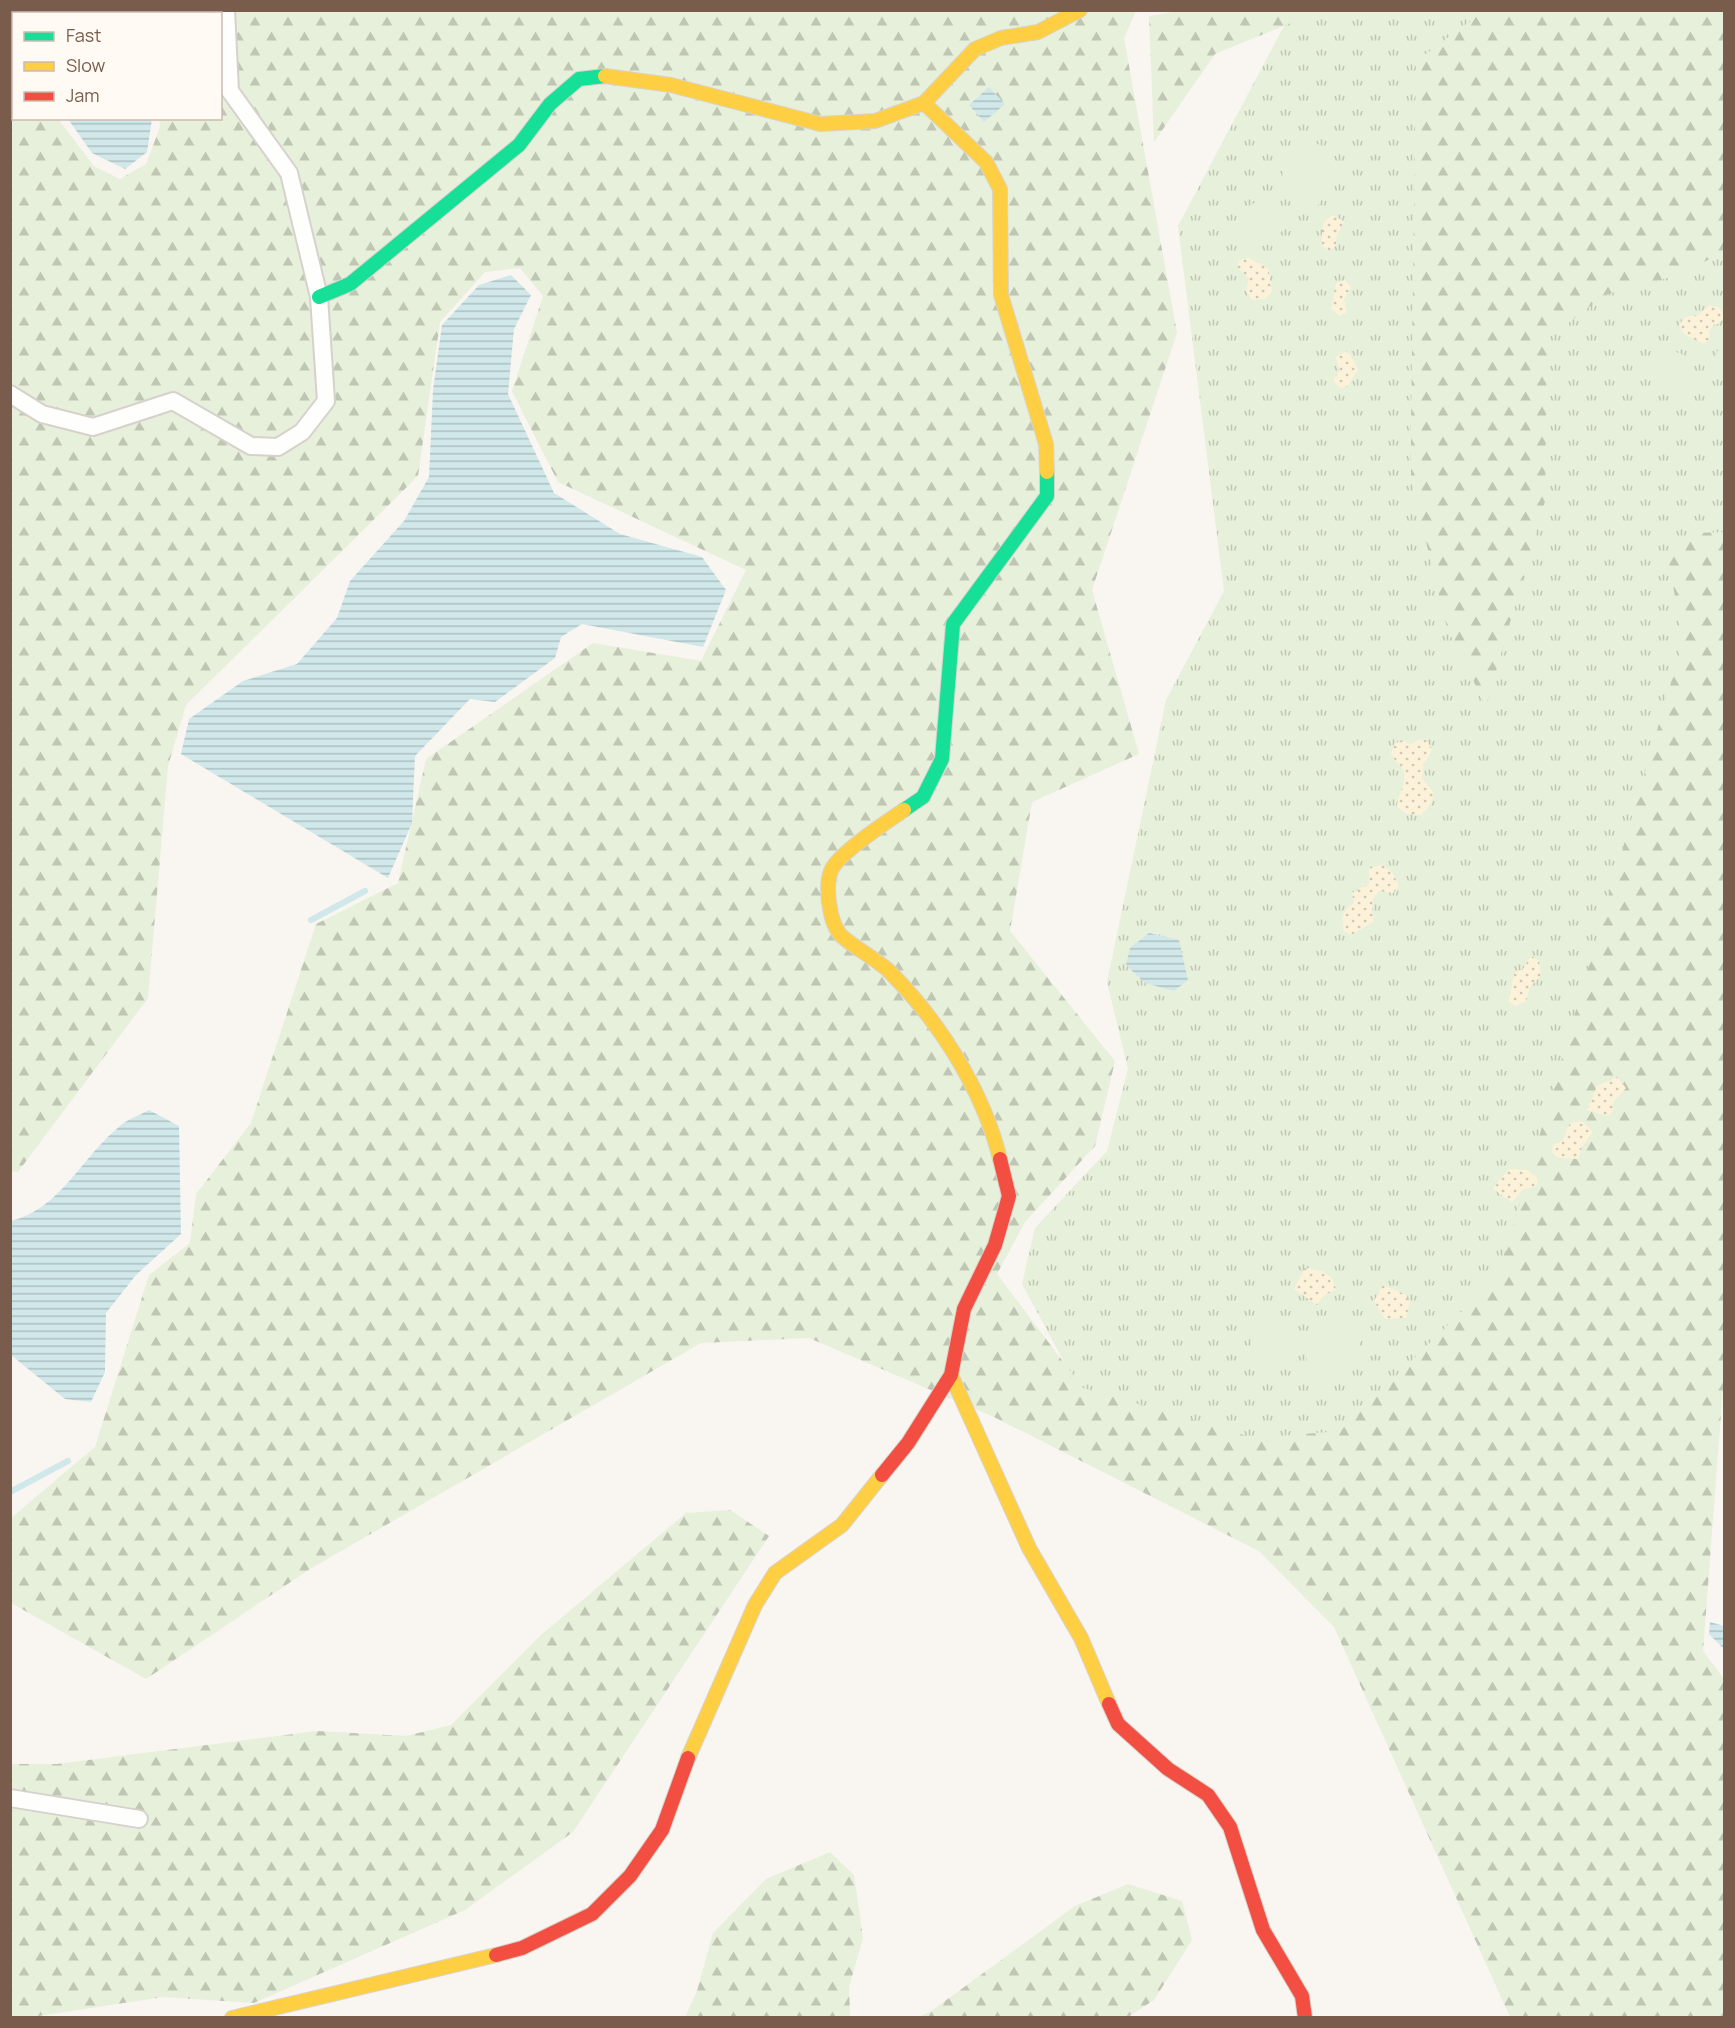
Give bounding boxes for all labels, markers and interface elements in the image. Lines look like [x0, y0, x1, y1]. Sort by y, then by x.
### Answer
legend [12, 12, 222, 120]
text: Fast [66, 23, 101, 47]
text: Slow [66, 53, 106, 77]
text: Jam [66, 83, 100, 107]

